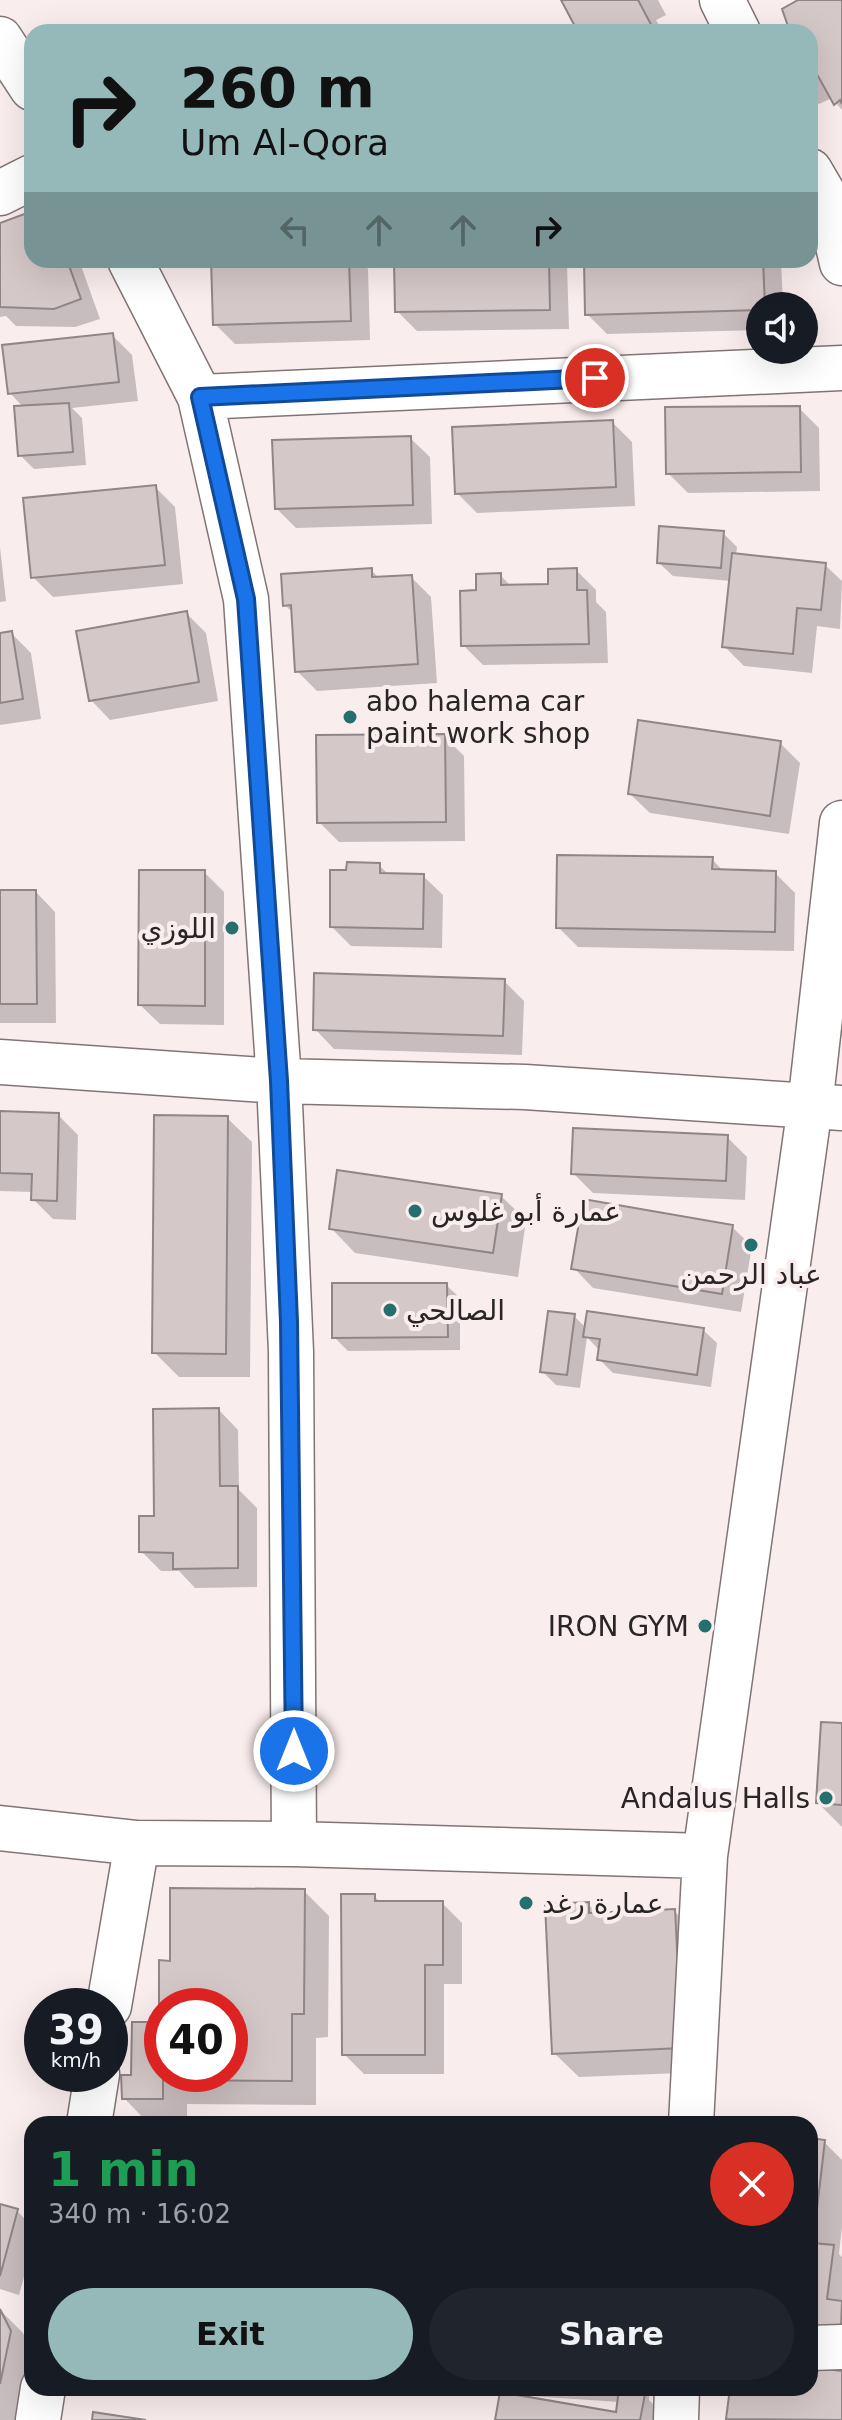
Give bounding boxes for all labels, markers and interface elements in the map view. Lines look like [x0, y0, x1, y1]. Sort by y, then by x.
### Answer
text: 260 m [180, 55, 375, 120]
icon: right [48, 56, 152, 160]
text: Um Al-Qora [180, 122, 389, 163]
icon: left [273, 208, 317, 252]
icon: ahead [357, 208, 401, 252]
icon: ahead [441, 208, 485, 252]
icon: right [525, 208, 569, 252]
map controls [746, 292, 818, 364]
button: sound [746, 292, 818, 364]
pin [561, 344, 629, 412]
icon: arrive [573, 356, 617, 400]
place label: abo halema car paint work shop [366, 685, 590, 750]
marker: abo halema car paint work shop [341, 708, 359, 726]
place label: اللوزي [141, 912, 216, 945]
marker: اللوزي [223, 919, 241, 937]
place label: عمارة أبو غلوس [431, 1192, 621, 1228]
marker: عمارة أبو غلوس [406, 1202, 424, 1220]
marker: عباد الرحمن [742, 1236, 760, 1254]
place label: عباد الرحمن [680, 1258, 822, 1291]
place label: الصالحي [406, 1294, 505, 1327]
marker: الصالحي [381, 1301, 399, 1319]
place label: IRON GYM [548, 1610, 689, 1643]
marker: IRON GYM [696, 1617, 714, 1635]
position arrow [252, 1709, 336, 1793]
place label: Andalus Halls [621, 1782, 810, 1815]
marker: Andalus Halls [817, 1789, 835, 1807]
place label: عمارة رغد [542, 1887, 663, 1920]
marker: عمارة رغد [517, 1894, 535, 1912]
speed limit sign: 40 [144, 1988, 248, 2092]
text: 39 [48, 2007, 104, 2053]
text: km/h [51, 2048, 101, 2072]
text: 1 min [48, 2141, 199, 2197]
button: close [710, 2142, 794, 2226]
text: 340 m · 16:02 [48, 2199, 231, 2229]
button: Exit [48, 2288, 413, 2380]
button: Share [429, 2288, 794, 2380]

